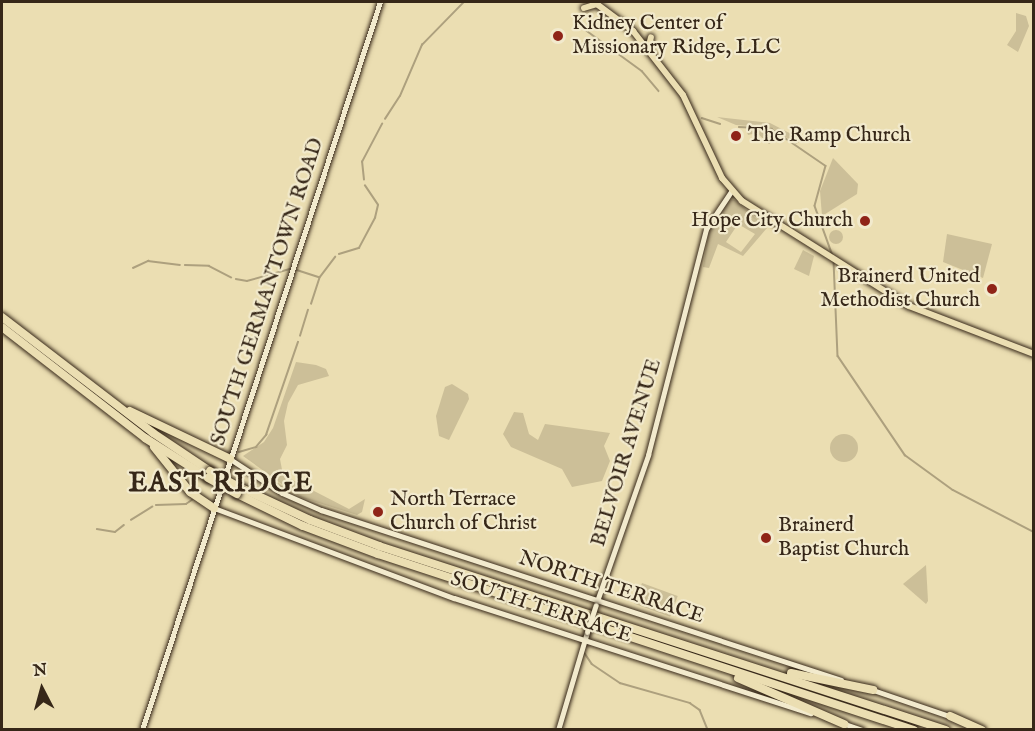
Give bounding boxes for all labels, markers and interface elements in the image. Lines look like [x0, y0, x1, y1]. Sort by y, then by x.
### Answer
place label: Kidney Center of Missionary Ridge, LLC [572, 11, 780, 61]
marker: Kidney Center of Missionary Ridge, LLC [549, 27, 567, 45]
place label: The Ramp Church [748, 123, 911, 149]
marker: The Ramp Church [729, 129, 743, 143]
street label: SOUTH GERMANTOWN ROAD [206, 135, 330, 449]
place label: Hope City Church [691, 208, 853, 234]
marker: Hope City Church [858, 214, 872, 228]
place label: Brainerd United Methodist Church [820, 264, 980, 314]
marker: Brainerd United Methodist Church [985, 282, 999, 296]
street label: BELVOIR AVENUE [586, 356, 668, 550]
district label: EAST RIDGE [128, 469, 314, 501]
place label: North Terrace Church of Christ [390, 487, 537, 537]
marker: North Terrace Church of Christ [371, 505, 385, 519]
place label: Brainerd Baptist Church [778, 513, 909, 563]
marker: Brainerd Baptist Church [759, 531, 773, 545]
street label: NORTH TERRACE [515, 546, 707, 630]
street label: SOUTH TERRACE [447, 567, 635, 649]
north arrow [12, 659, 72, 719]
text: N [32, 660, 48, 682]

